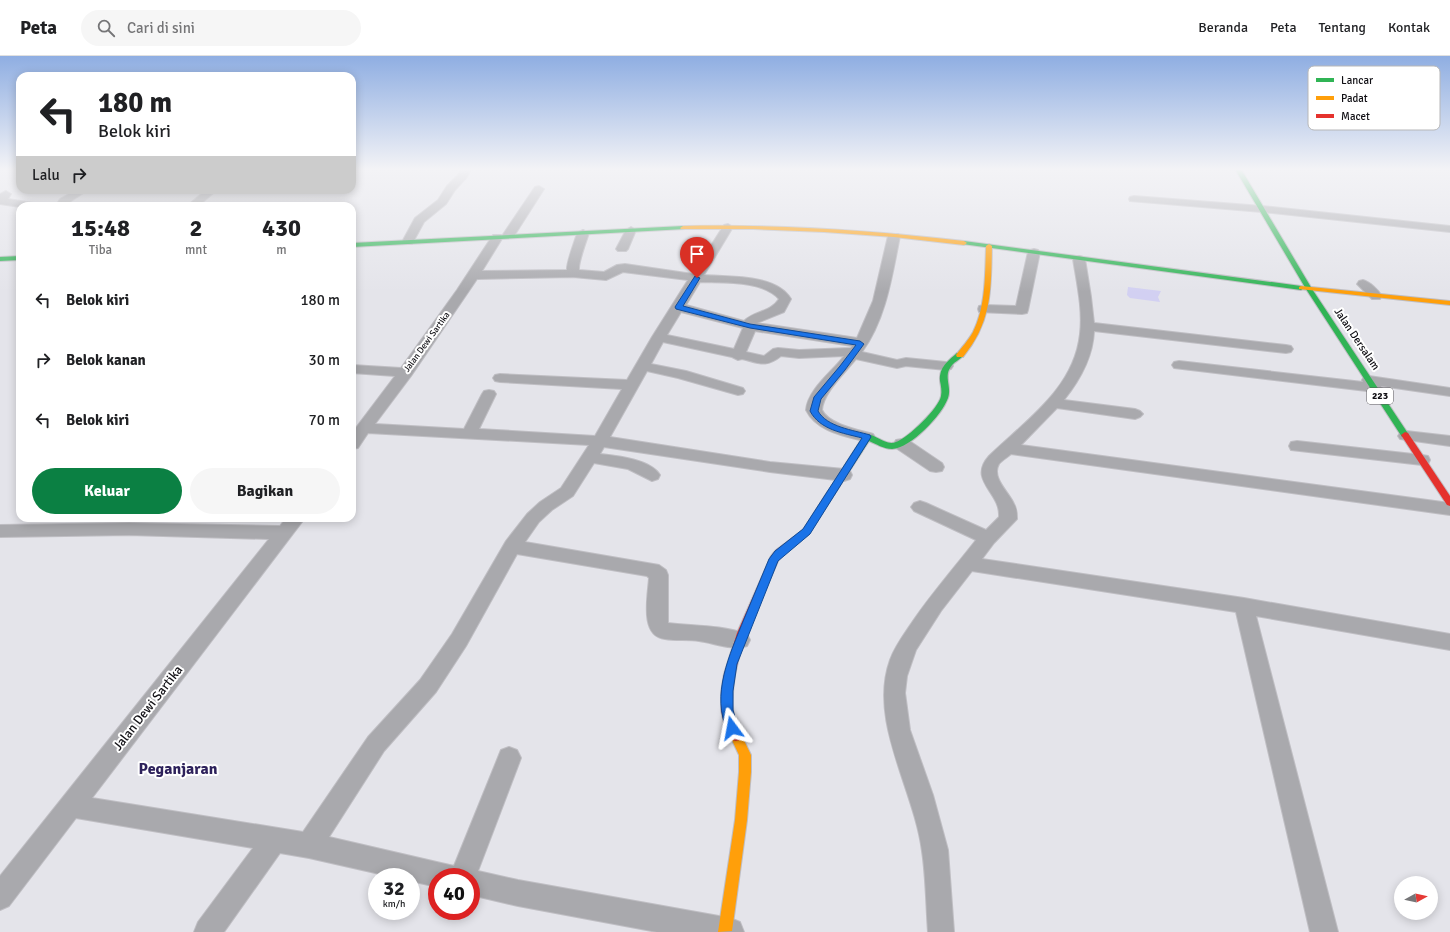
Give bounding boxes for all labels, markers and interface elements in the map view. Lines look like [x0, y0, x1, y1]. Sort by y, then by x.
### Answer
search box [81, 10, 361, 46]
text: Peta [20, 16, 57, 40]
icon: search [95, 17, 117, 39]
text: Cari di sini [127, 19, 195, 37]
text: Beranda [1198, 19, 1248, 36]
text: Peta [1270, 19, 1297, 36]
text: Tentang [1319, 19, 1366, 36]
text: Kontak [1388, 19, 1430, 36]
legend [1308, 66, 1440, 130]
text: Lancar [1341, 74, 1373, 87]
text: 180 m [98, 86, 172, 120]
icon: left [32, 88, 84, 140]
text: Padat [1341, 92, 1368, 105]
text: Macet [1341, 110, 1370, 123]
text: Belok kiri [98, 120, 171, 142]
icon: right [68, 164, 90, 186]
text: Lalu [32, 166, 60, 184]
text: 15:48 [71, 213, 130, 243]
text: 2 [190, 213, 202, 243]
text: 430 [262, 213, 301, 243]
pin [680, 237, 714, 278]
text: Tiba [89, 242, 112, 258]
text: mnt [185, 242, 207, 258]
text: m [276, 242, 287, 258]
icon: arrive [686, 243, 708, 265]
icon: left [32, 289, 54, 311]
text: Belok kiri [66, 291, 129, 309]
text: 180 m [300, 291, 340, 309]
street label: Jalan Dersalam [1331, 305, 1383, 373]
street label: Jalan Dewi Sartika [402, 309, 453, 374]
icon: right [32, 349, 54, 371]
text: Belok kanan [66, 351, 146, 369]
text: 30 m [309, 351, 340, 369]
road number: 223 [1367, 388, 1393, 404]
icon: left [32, 409, 54, 431]
text: Belok kiri [66, 411, 129, 429]
text: 70 m [309, 411, 340, 429]
button: Keluar [32, 468, 182, 514]
button: Bagikan [190, 468, 340, 514]
street label: Jalan Dewi Sartika [110, 662, 186, 754]
position arrow [711, 707, 753, 749]
district label: Peganjaran [139, 759, 218, 779]
speed limit sign: 40 [428, 868, 480, 920]
text: 32 [383, 876, 405, 901]
north arrow [1394, 876, 1438, 920]
map controls [1394, 876, 1438, 920]
text: km/h [383, 898, 405, 910]

